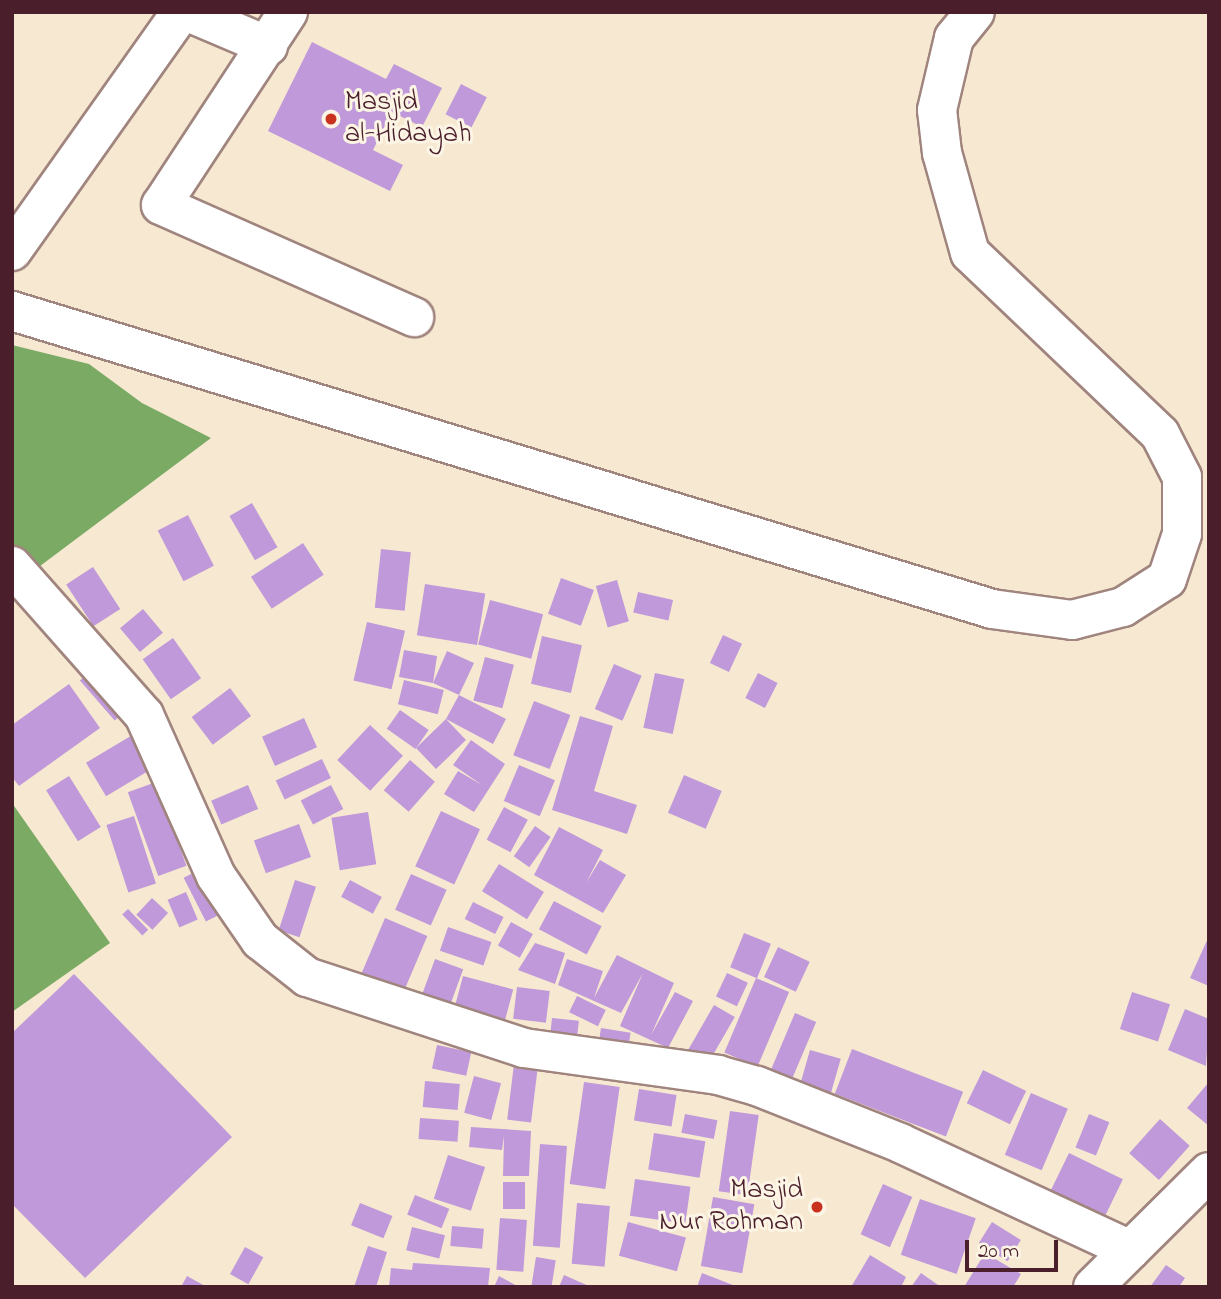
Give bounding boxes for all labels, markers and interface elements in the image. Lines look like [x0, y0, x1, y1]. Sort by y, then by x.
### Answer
place label: Masjid al-Hidayah [345, 86, 471, 152]
marker: Masjid al-Hidayah [323, 111, 339, 127]
place label: Masjid Nur Rohman [659, 1174, 803, 1240]
marker: Masjid Nur Rohman [809, 1199, 825, 1215]
scale bar [969, 1226, 1062, 1270]
text: 20 m [978, 1237, 1019, 1267]

